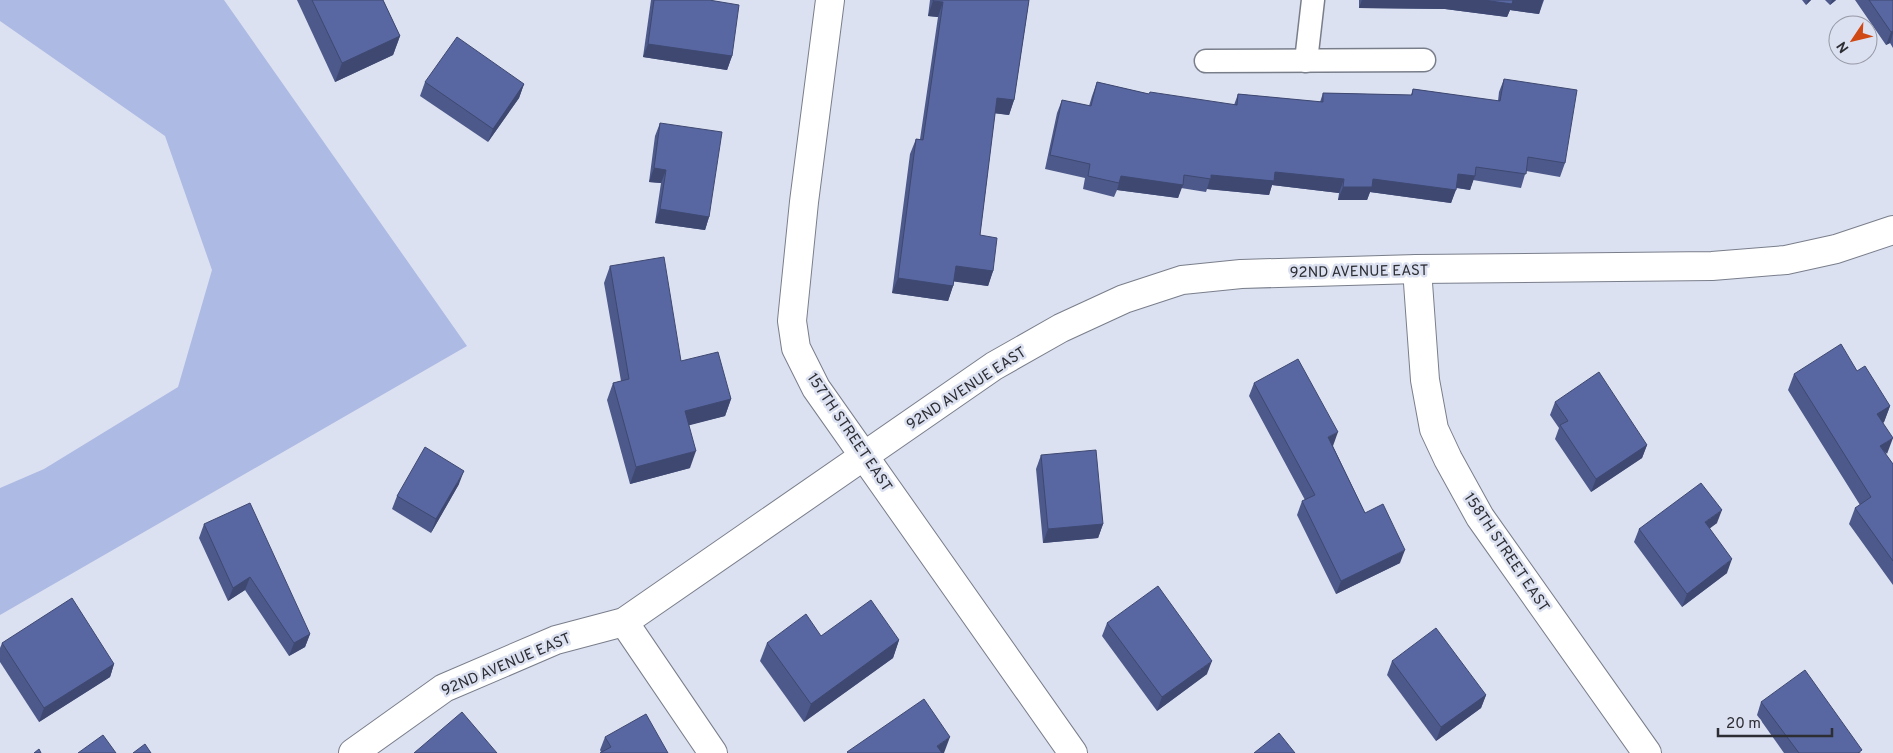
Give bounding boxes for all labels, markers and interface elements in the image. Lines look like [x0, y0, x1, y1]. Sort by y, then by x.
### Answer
north arrow [1828, 15, 1878, 65]
text: N [1834, 38, 1853, 56]
street label: 92ND AVENUE EAST [1289, 262, 1429, 283]
street label: 92ND AVENUE EAST [903, 343, 1030, 435]
street label: 157TH STREET EAST [802, 370, 896, 496]
street label: 158TH STREET EAST [1459, 490, 1553, 616]
street label: 92ND AVENUE EAST [439, 629, 574, 701]
scale bar [1718, 706, 1832, 738]
text: 20 m [1726, 715, 1761, 734]

